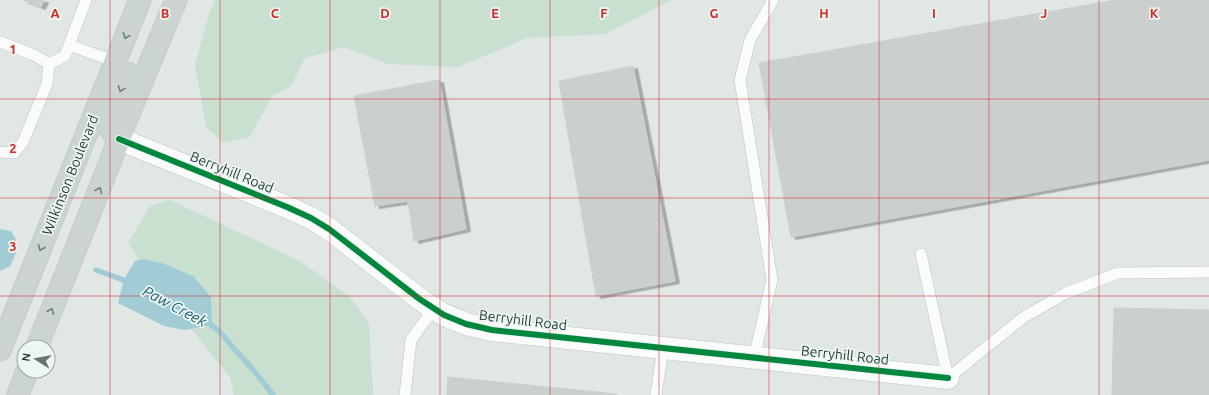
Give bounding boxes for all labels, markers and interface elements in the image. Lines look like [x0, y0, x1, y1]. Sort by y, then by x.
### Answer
text: A [50, 6, 60, 20]
text: B [161, 6, 170, 20]
text: C [271, 6, 280, 20]
text: D [380, 6, 390, 20]
text: E [491, 6, 499, 20]
text: F [600, 6, 608, 20]
text: G [710, 6, 719, 20]
text: H [819, 6, 829, 20]
text: I [932, 6, 936, 20]
text: J [1041, 6, 1047, 20]
text: K [1150, 6, 1159, 20]
one-way arrow [122, 33, 130, 40]
text: 1 [9, 42, 17, 56]
one-way arrow [118, 85, 126, 92]
street label: Wilkinson Boulevard [39, 113, 101, 237]
text: 2 [9, 141, 17, 155]
street label: Berryhill Road [188, 148, 276, 196]
one-way arrow [94, 186, 102, 193]
text: 3 [9, 239, 17, 253]
one-way arrow [38, 244, 46, 252]
water label: Paw Creek [140, 282, 210, 330]
one-way arrow [46, 307, 54, 314]
street label: Berryhill Road [478, 307, 568, 333]
north arrow [16, 339, 56, 379]
street label: Berryhill Road [800, 342, 890, 368]
text: N [20, 352, 33, 362]

